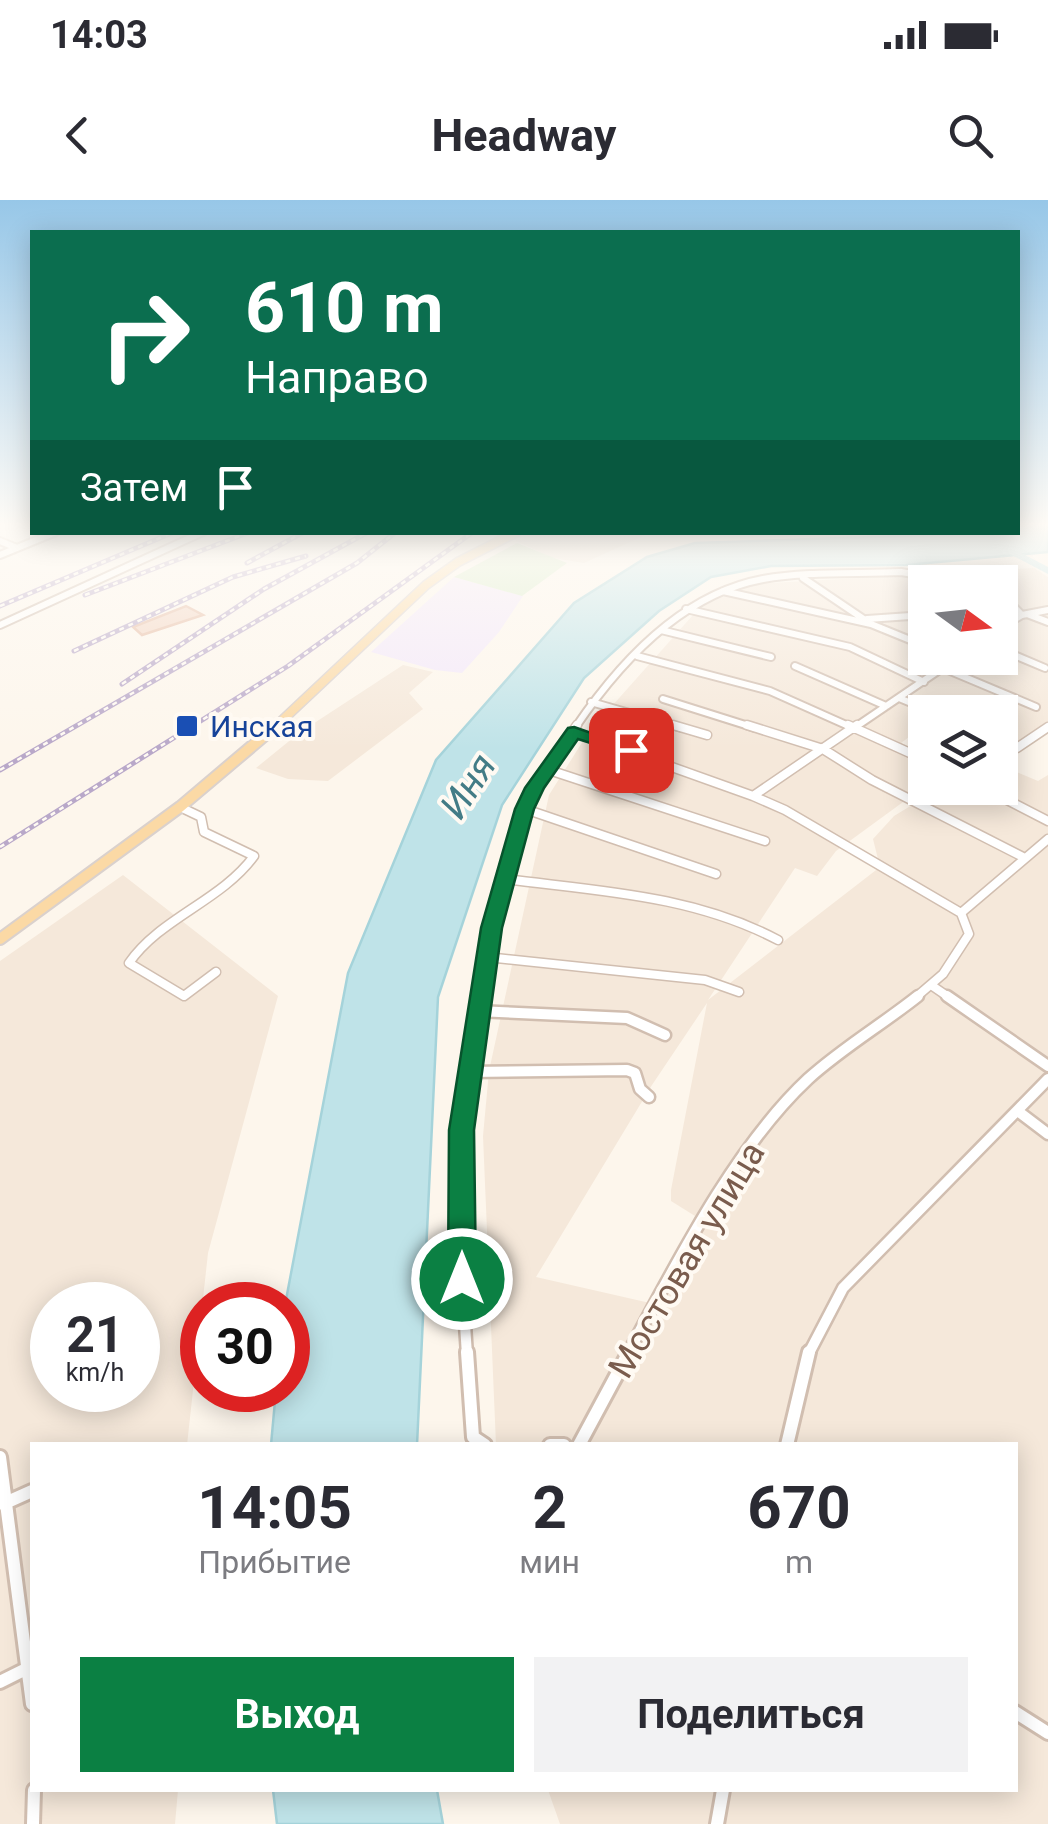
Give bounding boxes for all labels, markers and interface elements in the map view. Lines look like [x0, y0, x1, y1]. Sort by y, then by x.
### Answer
text: 14:03 [50, 13, 148, 57]
icon: back [50, 108, 105, 163]
icon: search [943, 108, 998, 163]
text: Headway [432, 109, 616, 162]
text: 610 m [245, 267, 444, 349]
icon: right [80, 270, 210, 400]
text: Направо [245, 351, 429, 404]
icon: arrive [208, 460, 263, 515]
text: Затем [80, 466, 188, 510]
north arrow [908, 565, 1018, 675]
map controls [908, 565, 1018, 805]
button: layers [908, 695, 1018, 805]
pin [589, 708, 674, 793]
place label: Инская [210, 709, 313, 744]
marker: Инская [174, 713, 200, 739]
icon: arrive [604, 723, 659, 778]
water label: Иня [431, 746, 505, 826]
street label: Мостовая улица [600, 1135, 774, 1385]
position arrow [410, 1227, 514, 1331]
speed limit sign: 30 [180, 1282, 310, 1412]
text: 21 [66, 1306, 124, 1364]
text: km/h [66, 1358, 124, 1387]
text: 14:05 [197, 1472, 352, 1543]
text: 2 [532, 1472, 567, 1543]
text: 670 [747, 1472, 851, 1543]
text: Прибытие [198, 1543, 351, 1581]
text: мин [519, 1543, 580, 1581]
text: m [785, 1543, 813, 1581]
button: Выход [80, 1657, 514, 1772]
button: Поделиться [534, 1657, 968, 1772]

